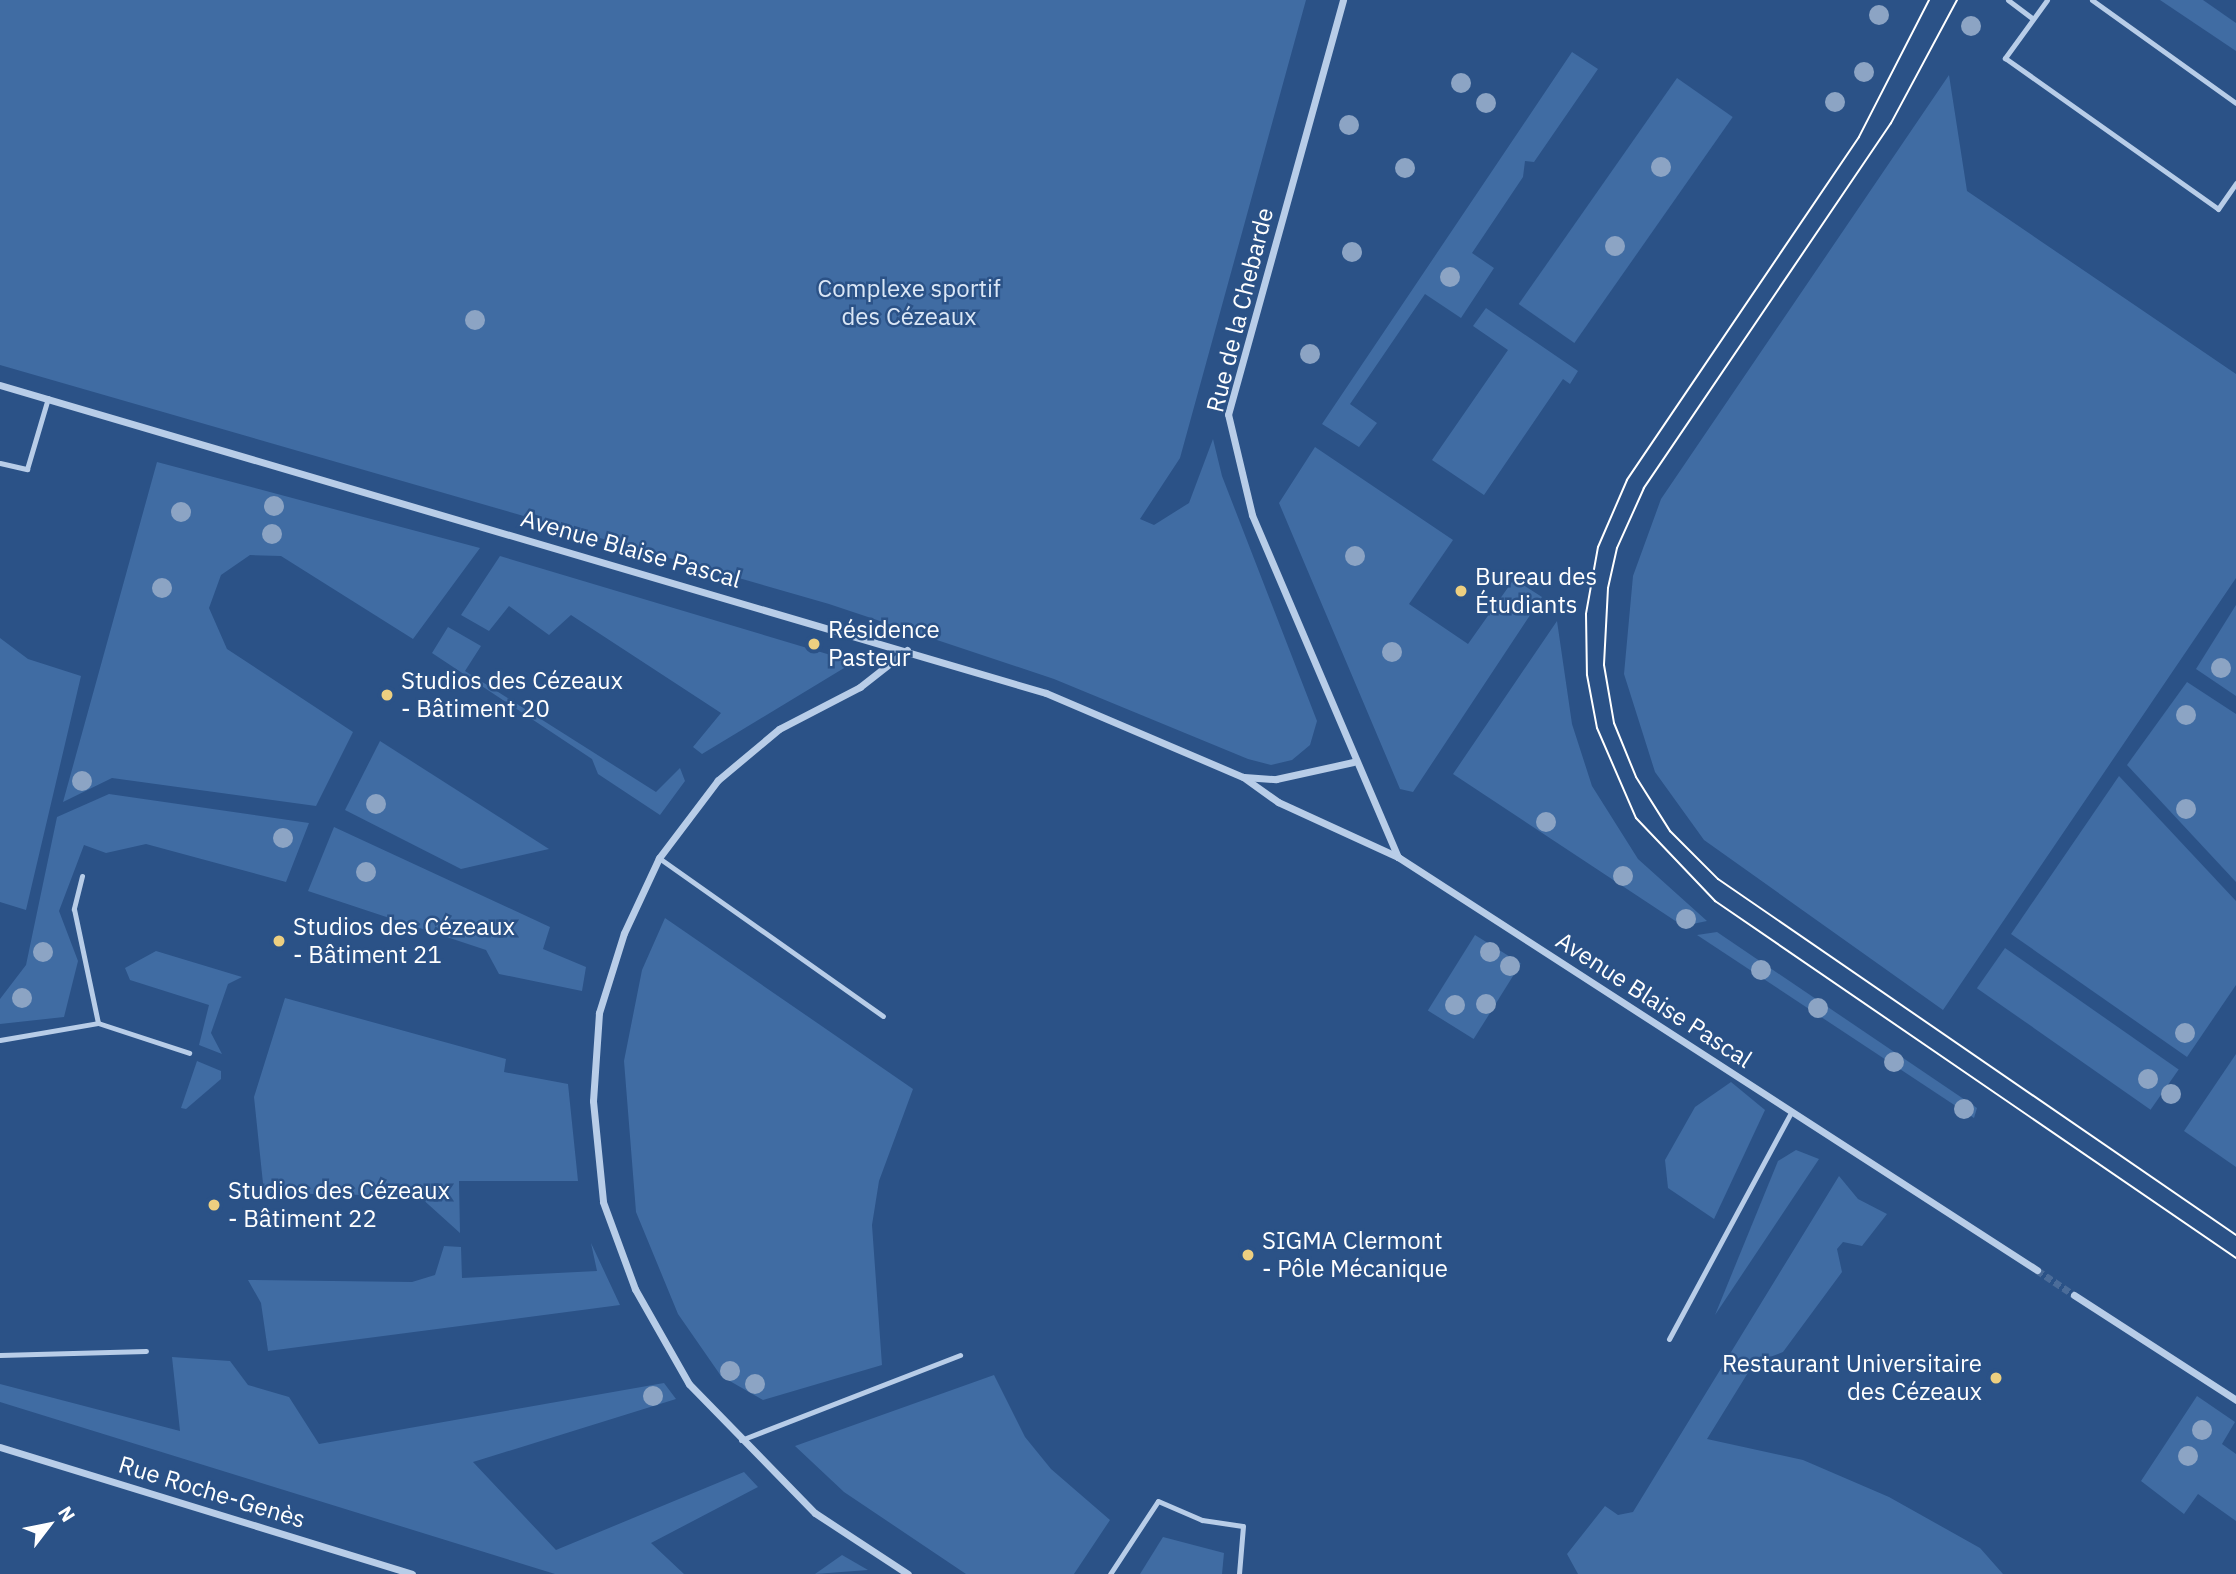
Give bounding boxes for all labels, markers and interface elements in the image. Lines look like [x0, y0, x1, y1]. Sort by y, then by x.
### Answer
street label: Rue de la Chebarde [1201, 205, 1279, 415]
park label: Complexe sportif des Cézeaux [817, 275, 1001, 331]
street label: Avenue Blaise Pascal [518, 504, 744, 594]
place label: Bureau des Étudiants [1475, 563, 1597, 619]
marker: Bureau des Étudiants [1453, 583, 1469, 599]
place label: Résidence Pasteur [828, 616, 940, 672]
marker: Résidence Pasteur [806, 636, 822, 652]
place label: Studios des Cézeaux - Bâtiment 20 [401, 667, 623, 723]
marker: Studios des Cézeaux - Bâtiment 20 [379, 687, 395, 703]
place label: Studios des Cézeaux - Bâtiment 21 [293, 913, 515, 969]
street label: Avenue Blaise Pascal [1551, 926, 1757, 1074]
marker: Studios des Cézeaux - Bâtiment 21 [271, 933, 287, 949]
place label: Studios des Cézeaux - Bâtiment 22 [228, 1177, 450, 1233]
marker: Studios des Cézeaux - Bâtiment 22 [206, 1197, 222, 1213]
place label: SIGMA Clermont - Pôle Mécanique [1262, 1227, 1448, 1283]
marker: SIGMA Clermont - Pôle Mécanique [1240, 1247, 1256, 1263]
place label: Restaurant Universitaire des Cézeaux [1722, 1350, 1982, 1406]
marker: Restaurant Universitaire des Cézeaux [1988, 1370, 2004, 1386]
street label: Rue Roche-Genès [115, 1450, 309, 1534]
north arrow [14, 1490, 84, 1560]
text: N [53, 1502, 81, 1526]

